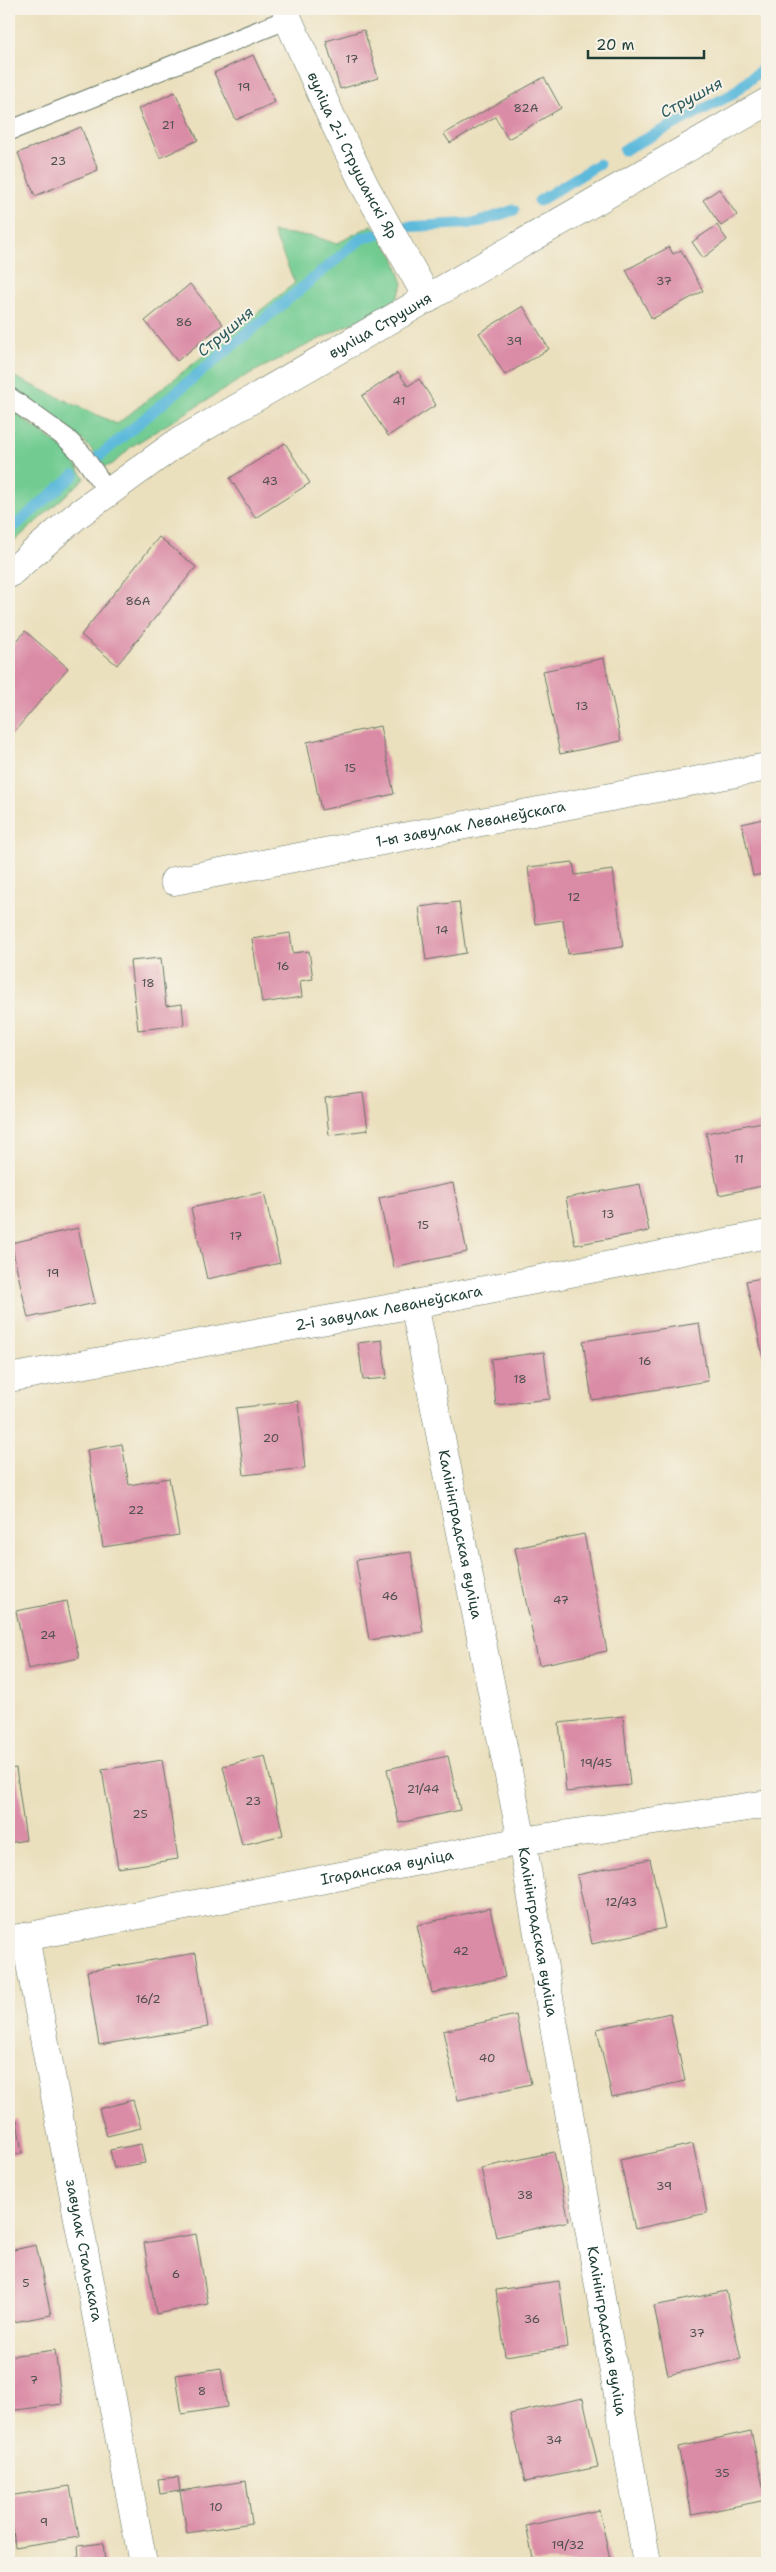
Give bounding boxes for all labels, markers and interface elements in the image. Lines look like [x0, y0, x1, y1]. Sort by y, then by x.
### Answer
scale bar [588, 28, 705, 60]
text: 20 m [596, 35, 635, 55]
house number: 17 [346, 51, 358, 67]
street label: вуліца 2-і Струшанскі Яр [303, 69, 402, 242]
water label: Струшня [656, 72, 726, 123]
house number: 19 [238, 79, 250, 95]
house number: 82А [514, 100, 539, 116]
house number: 21 [162, 117, 174, 133]
house number: 23 [50, 153, 66, 169]
house number: 37 [656, 273, 672, 289]
street label: вуліца Струшня [325, 288, 435, 363]
water label: Струшня [193, 301, 258, 361]
house number: 86 [176, 314, 192, 330]
house number: 39 [506, 333, 522, 349]
house number: 41 [393, 393, 405, 409]
house number: 43 [262, 473, 278, 489]
house number: 86А [125, 593, 151, 609]
house number: 13 [576, 698, 588, 714]
house number: 15 [344, 760, 356, 776]
street label: 1-ы завулак Леванеўскага [374, 796, 568, 852]
house number: 12 [568, 889, 580, 905]
house number: 14 [436, 922, 448, 938]
house number: 16 [276, 958, 290, 974]
house number: 18 [141, 975, 155, 991]
house number: 11 [734, 1151, 744, 1167]
house number: 13 [602, 1206, 614, 1222]
house number: 15 [417, 1217, 429, 1233]
house number: 17 [230, 1228, 242, 1244]
house number: 19 [47, 1265, 59, 1281]
street label: 2-і завулак Леванеўскага [294, 1281, 485, 1336]
house number: 16 [638, 1353, 652, 1369]
house number: 18 [513, 1371, 527, 1387]
house number: 20 [263, 1430, 279, 1446]
street label: Калінінградская вуліца [434, 1448, 487, 1621]
house number: 22 [128, 1502, 144, 1518]
house number: 46 [382, 1588, 398, 1604]
house number: 47 [553, 1592, 569, 1608]
house number: 24 [40, 1627, 56, 1643]
house number: 19/45 [580, 1755, 612, 1771]
house number: 21/44 [407, 1781, 439, 1797]
house number: 23 [245, 1793, 261, 1809]
house number: 25 [132, 1806, 148, 1822]
street label: Ігаранская вуліца [319, 1844, 456, 1890]
street label: Калінінградская вуліца [513, 1845, 562, 2019]
house number: 12/43 [605, 1894, 637, 1910]
house number: 42 [453, 1943, 469, 1959]
house number: 16/2 [135, 1991, 161, 2007]
house number: 40 [479, 2050, 495, 2066]
street label: завулак Стальскага [61, 2178, 107, 2324]
house number: 39 [656, 2178, 672, 2194]
house number: 38 [517, 2187, 533, 2203]
street label: Калінінградская вуліца [582, 2245, 631, 2418]
house number: 6 [172, 2266, 180, 2282]
house number: 5 [22, 2275, 30, 2291]
house number: 36 [524, 2311, 540, 2327]
house number: 37 [689, 2325, 705, 2341]
house number: 7 [30, 2372, 38, 2388]
house number: 8 [198, 2383, 206, 2399]
house number: 34 [546, 2432, 562, 2448]
house number: 35 [714, 2465, 730, 2481]
house number: 10 [209, 2499, 223, 2515]
house number: 9 [40, 2514, 48, 2530]
house number: 19/32 [552, 2537, 585, 2553]

